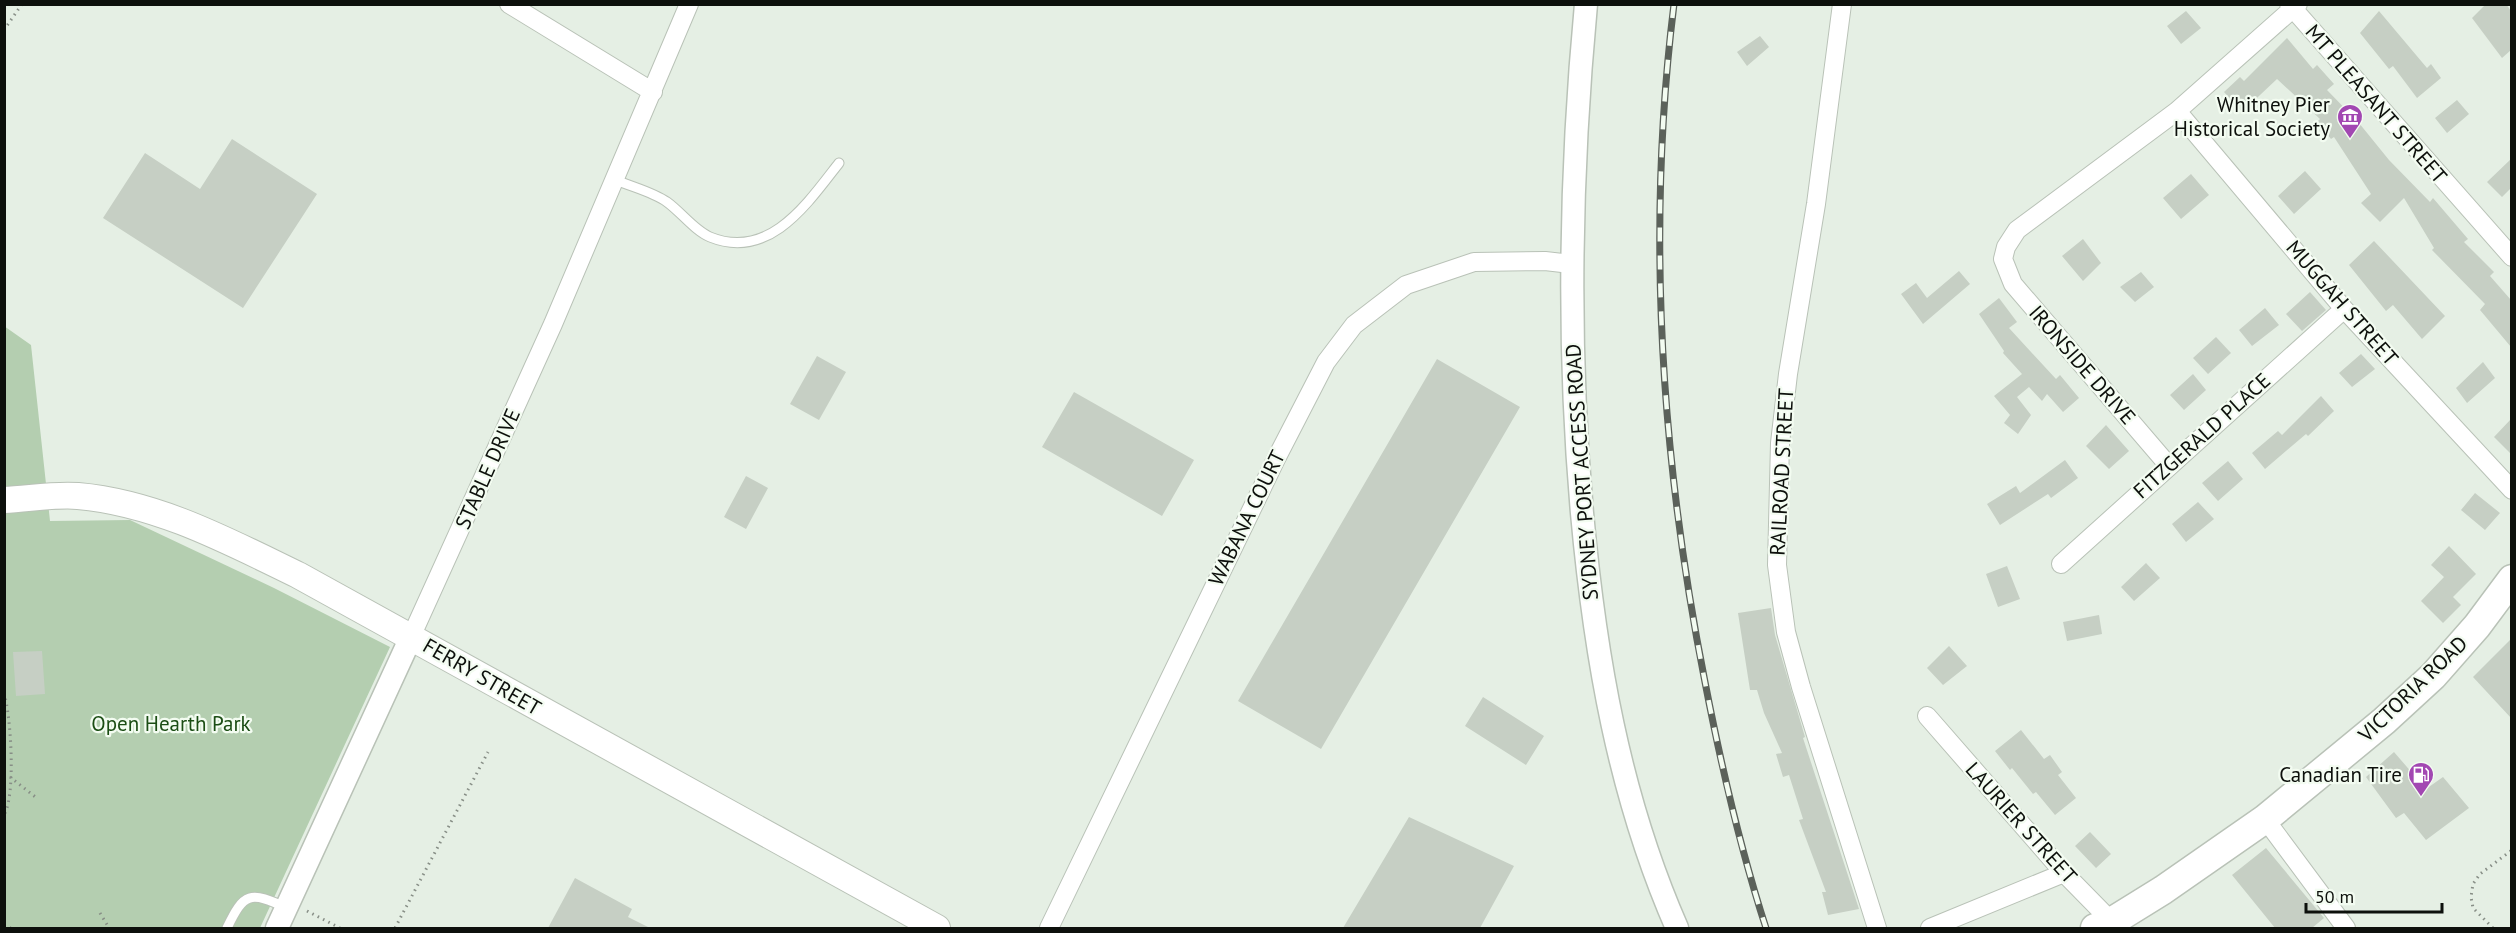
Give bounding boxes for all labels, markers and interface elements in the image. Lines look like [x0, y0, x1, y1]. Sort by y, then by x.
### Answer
street label: MT PLEASANT STREET [2300, 18, 2453, 189]
place label: Whitney Pier Historical Society [2174, 91, 2330, 142]
museum icon: Whitney Pier Historical Society [2335, 102, 2365, 140]
street label: MUGGAH STREET [2281, 234, 2404, 371]
street label: IRONSIDE DRIVE [2023, 299, 2142, 430]
street label: SYDNEY PORT ACCESS ROAD [1559, 343, 1604, 601]
street label: FITZGERALD PLACE [2127, 367, 2276, 504]
street label: RAILROAD STREET [1764, 387, 1799, 556]
street label: STABLE DRIVE [449, 404, 526, 533]
street label: WABANA COURT [1202, 445, 1291, 590]
street label: VICTORIA ROAD [2352, 630, 2473, 748]
street label: FERRY STREET [418, 632, 546, 721]
park label: Open Hearth Park [91, 710, 251, 737]
street label: LAURIER STREET [1960, 756, 2083, 889]
fuel station icon: Canadian Tire [2406, 760, 2436, 798]
place label: Canadian Tire [2279, 761, 2402, 788]
scale bar [2306, 876, 2442, 914]
text: 50 m [2315, 885, 2354, 908]

